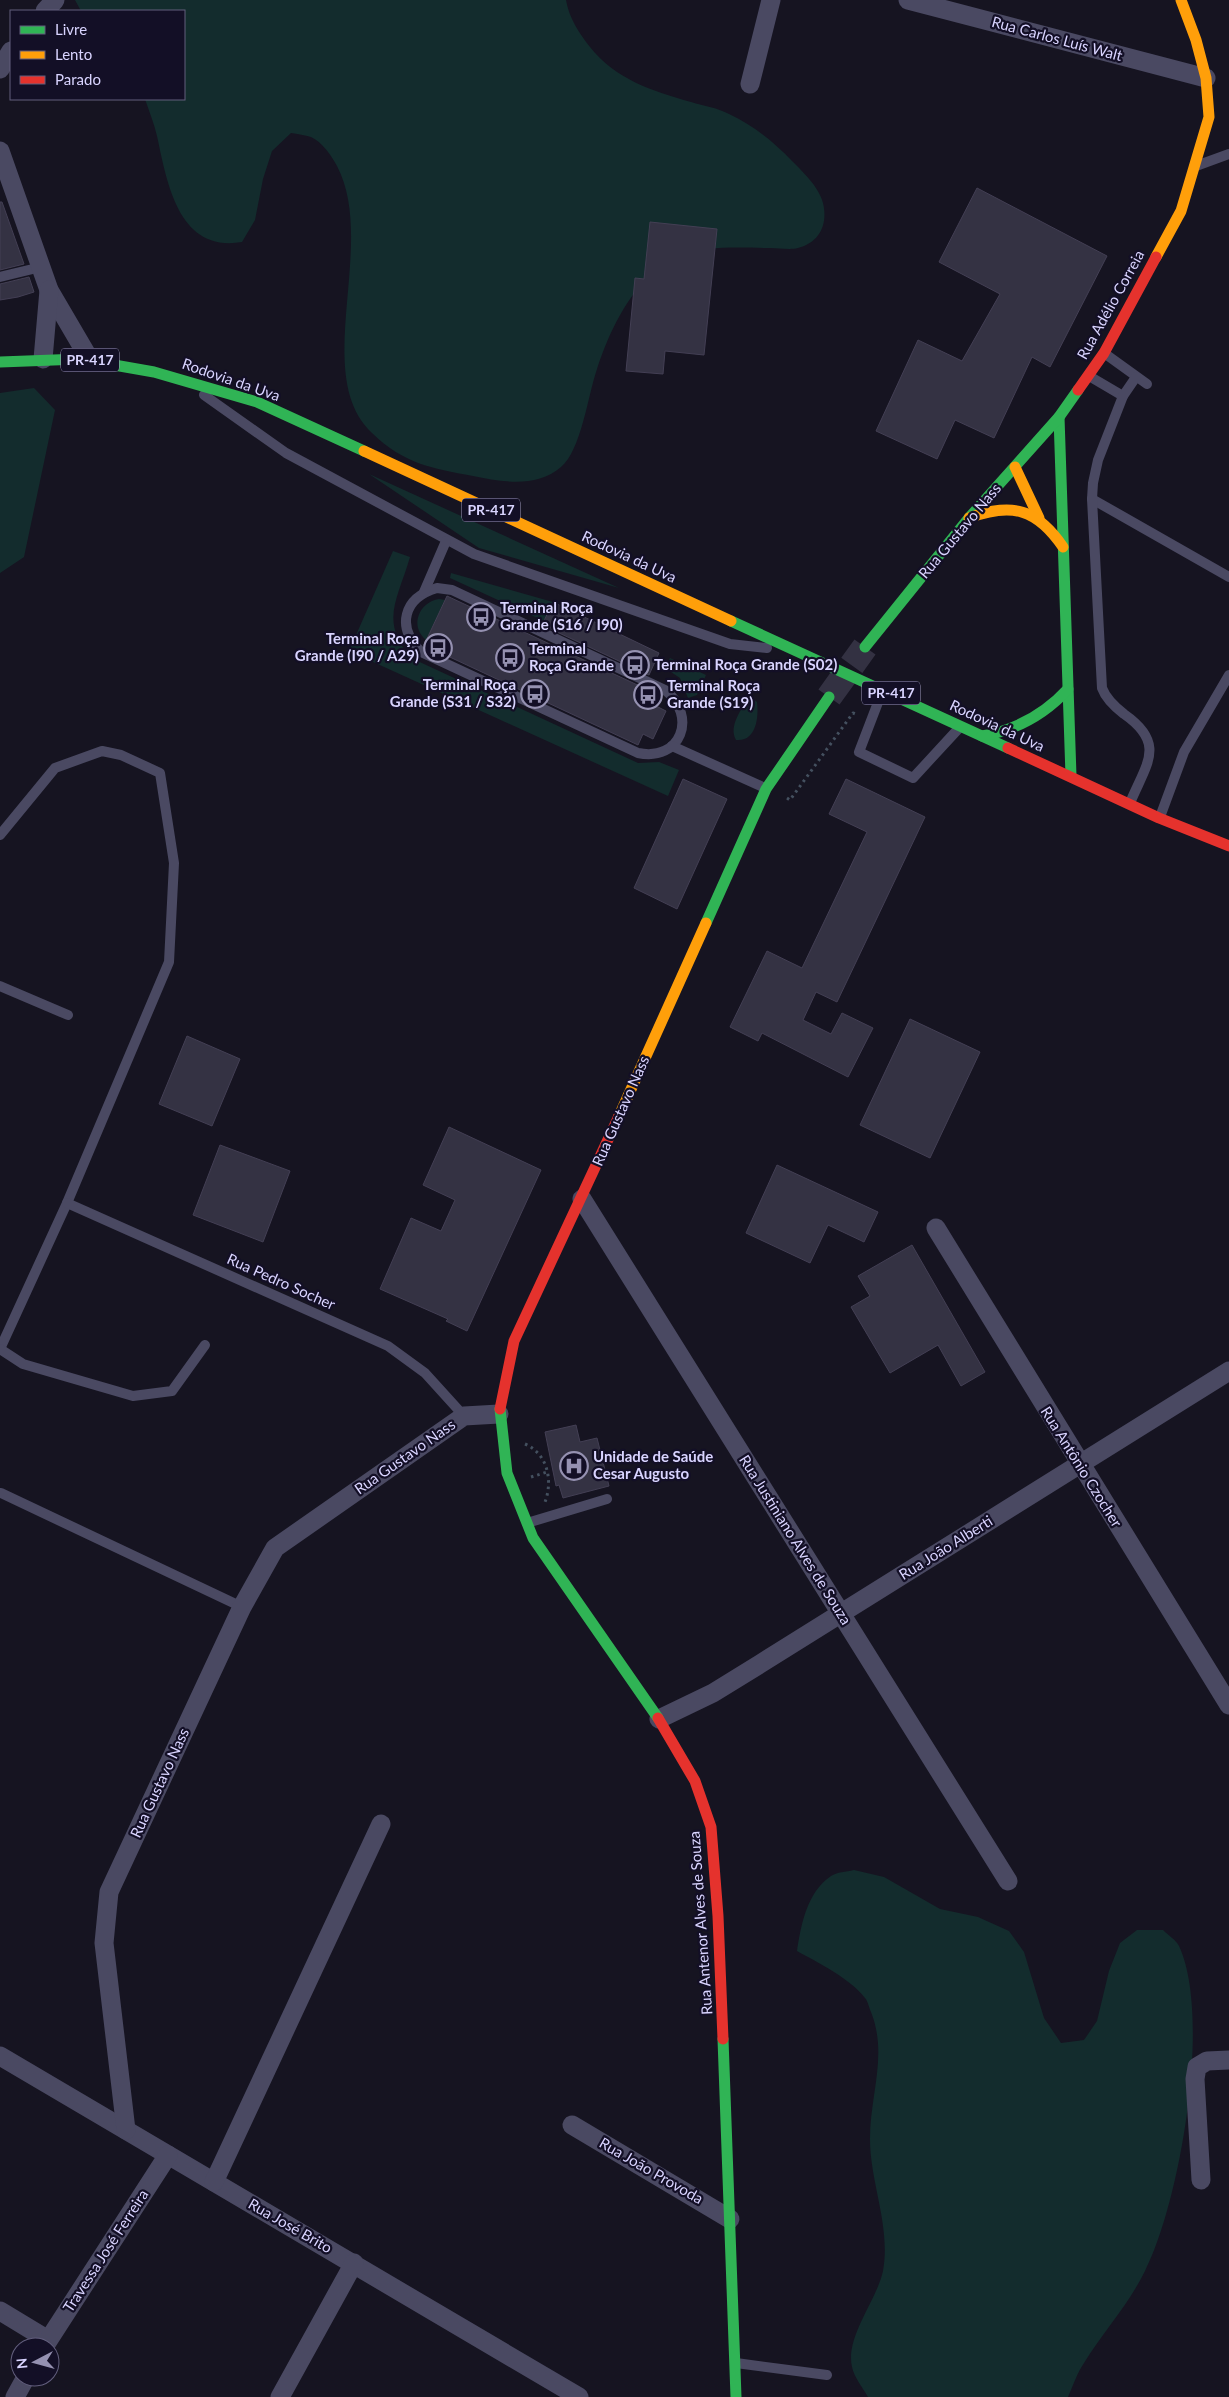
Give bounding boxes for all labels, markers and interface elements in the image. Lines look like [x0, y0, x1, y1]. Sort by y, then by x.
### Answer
legend [10, 10, 185, 100]
street label: Rua Carlos Luís Walt [990, 12, 1125, 64]
text: Livre [55, 20, 87, 38]
text: Lento [55, 45, 92, 63]
text: Parado [55, 70, 101, 88]
street label: Rua Adélio Correia [1073, 247, 1148, 362]
road number: PR-417 [61, 348, 119, 372]
street label: Rodovia da Uva [180, 354, 283, 404]
street label: Rua Gustavo Nass [914, 479, 1004, 582]
road number: PR-417 [462, 498, 520, 522]
street label: Rodovia da Uva [579, 526, 680, 586]
place label: Terminal Roça Grande (S16 / I90) [500, 598, 623, 633]
bus stop icon: Terminal Roça Grande (S16 / I90) [466, 602, 496, 632]
place label: Terminal Roça Grande (I90 / A29) [295, 629, 419, 664]
bus stop icon: Terminal Roça Grande (I90 / A29) [423, 633, 453, 663]
place label: Terminal Roça Grande [529, 639, 614, 674]
bus stop icon: Terminal Roça Grande [495, 643, 525, 673]
bus stop icon: Terminal Roça Grande (S02) [620, 650, 650, 680]
place label: Terminal Roça Grande (S02) [654, 655, 837, 673]
place label: Terminal Roça Grande (S31 / S32) [390, 675, 516, 710]
place label: Terminal Roça Grande (S19) [667, 676, 760, 711]
bus stop icon: Terminal Roça Grande (S31 / S32) [520, 679, 550, 709]
bus stop icon: Terminal Roça Grande (S19) [633, 680, 663, 710]
road number: PR-417 [862, 681, 920, 704]
street label: Rodovia da Uva [947, 695, 1048, 755]
street label: Rua Gustavo Nass [588, 1053, 652, 1168]
street label: Rua Pedro Socher [224, 1249, 339, 1313]
street label: Rua Antônio Czocher [1037, 1403, 1127, 1531]
street label: Rua Gustavo Nass [351, 1415, 458, 1498]
place label: Unidade de Saúde Cesar Augusto [593, 1447, 713, 1482]
hospital icon: Unidade de Saúde Cesar Augusto [559, 1451, 589, 1481]
street label: Rua Justiniano Alves de Souza [736, 1451, 856, 1628]
street label: Rua João Alberti [895, 1511, 996, 1583]
street label: Rua Gustavo Nass [126, 1725, 192, 1840]
street label: Rua Antenor Alves de Souza [685, 1831, 715, 2016]
street label: Rua João Provoda [596, 2133, 707, 2207]
street label: Travessa José Ferreira [59, 2186, 152, 2315]
street label: Rua José Brito [245, 2194, 336, 2256]
north arrow [10, 2337, 60, 2387]
text: N [13, 2357, 31, 2370]

